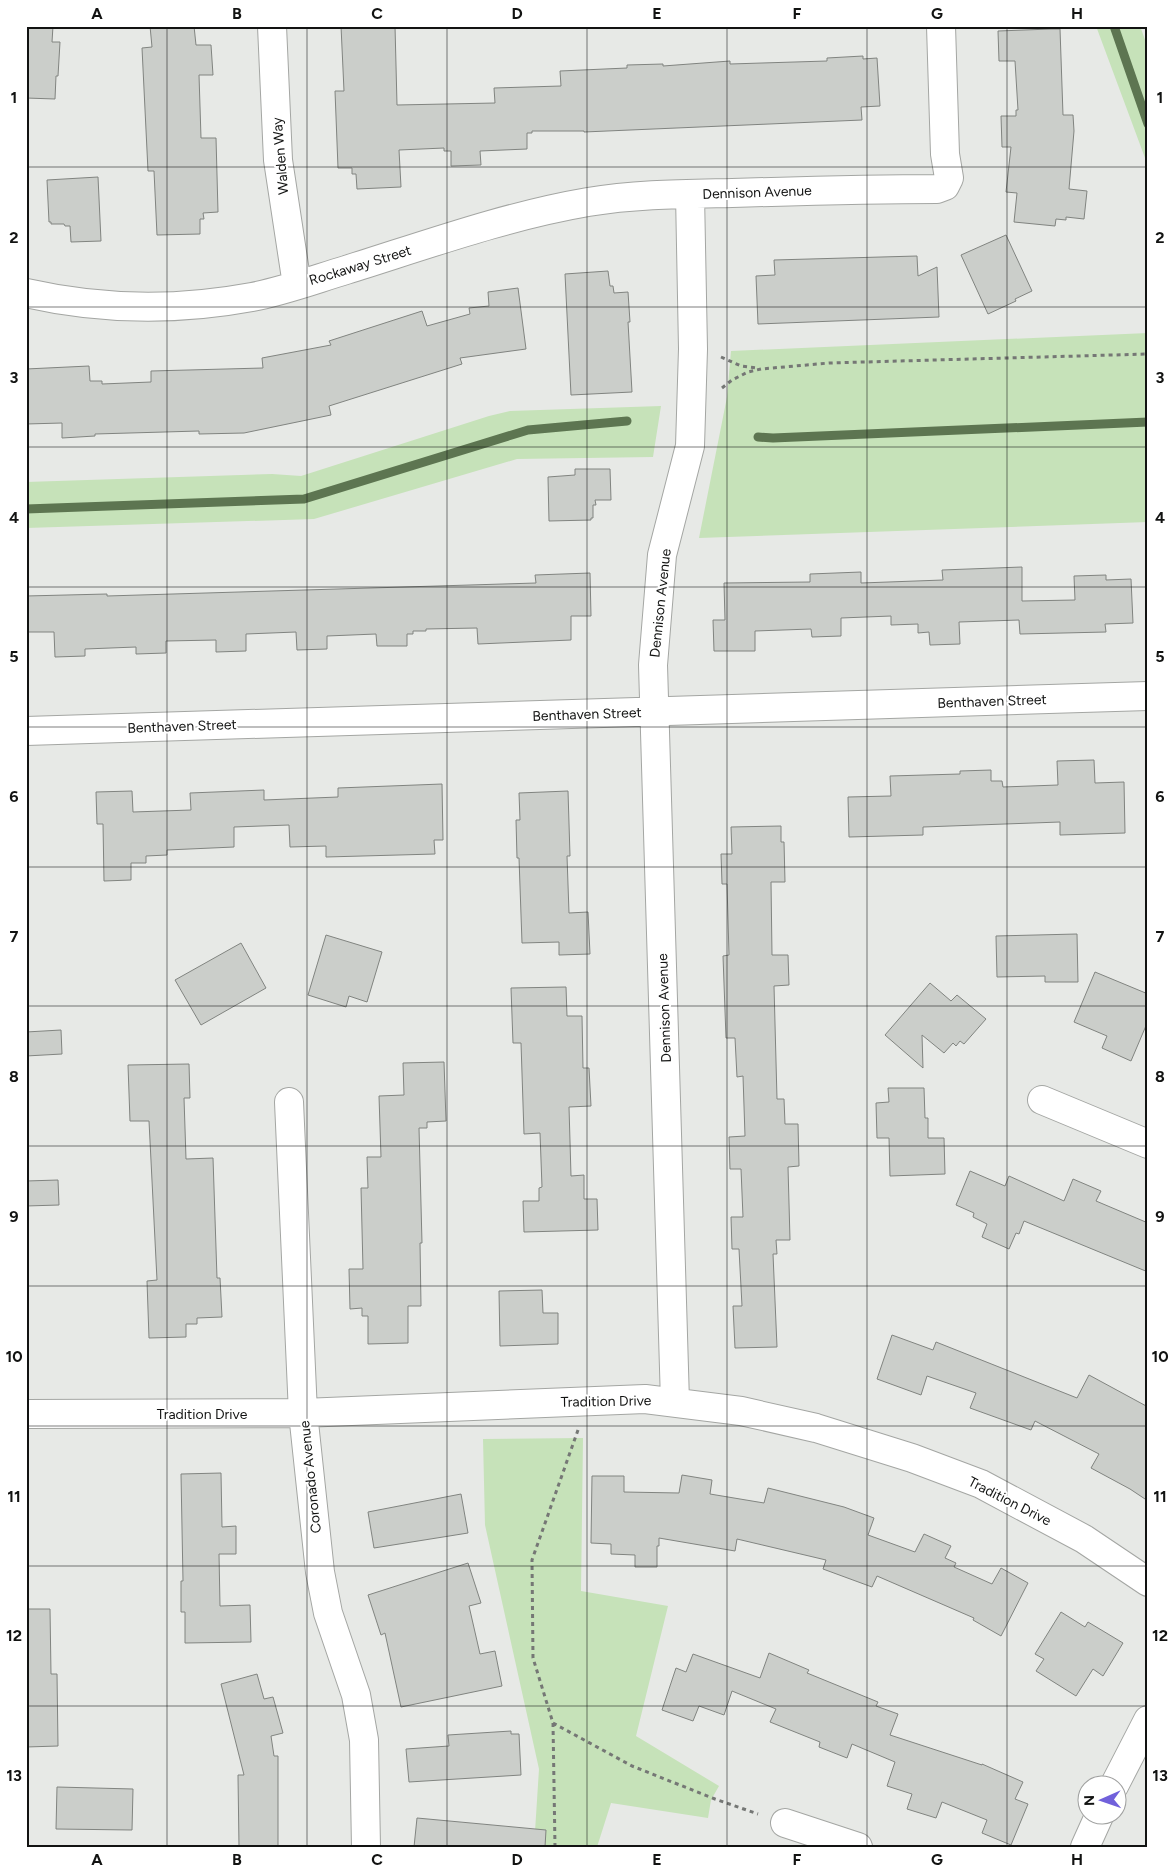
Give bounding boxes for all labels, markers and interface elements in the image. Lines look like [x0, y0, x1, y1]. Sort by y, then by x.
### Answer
text: A [91, 4, 103, 23]
text: B [232, 4, 242, 23]
text: C [371, 4, 383, 23]
text: D [511, 4, 523, 23]
text: E [652, 4, 662, 23]
text: F [793, 4, 802, 23]
text: G [931, 4, 943, 23]
text: H [1071, 4, 1083, 23]
text: 1 [11, 88, 17, 107]
text: 1 [1157, 88, 1163, 107]
street label: Walden Way [269, 116, 292, 195]
street label: Dennison Avenue [702, 182, 812, 203]
text: 2 [9, 228, 19, 247]
text: 2 [1155, 228, 1165, 247]
street label: Rockaway Street [307, 242, 413, 289]
text: 3 [10, 368, 19, 387]
text: 3 [1156, 368, 1165, 387]
text: 4 [9, 508, 19, 527]
text: 4 [1155, 508, 1165, 527]
street label: Dennison Avenue [646, 547, 675, 658]
text: 5 [9, 647, 19, 666]
text: 5 [1155, 647, 1165, 666]
street label: Benthaven Street [937, 691, 1047, 712]
street label: Benthaven Street [532, 704, 642, 725]
street label: Benthaven Street [127, 716, 237, 737]
text: 6 [9, 787, 19, 806]
text: 6 [1155, 787, 1165, 806]
text: 7 [10, 927, 19, 946]
text: 7 [1156, 927, 1165, 946]
street label: Dennison Avenue [654, 953, 675, 1063]
text: 8 [9, 1067, 19, 1086]
text: 8 [1155, 1067, 1165, 1086]
text: 9 [9, 1207, 19, 1226]
text: 9 [1155, 1207, 1165, 1226]
text: 10 [5, 1347, 23, 1366]
text: 10 [1151, 1347, 1169, 1366]
street label: Tradition Drive [561, 1392, 652, 1411]
street label: Tradition Drive [157, 1406, 248, 1423]
street label: Coronado Avenue [296, 1419, 325, 1534]
street label: Tradition Drive [966, 1473, 1054, 1530]
text: 11 [7, 1487, 21, 1506]
text: 11 [1153, 1487, 1167, 1506]
text: 12 [6, 1626, 22, 1645]
text: 12 [1152, 1626, 1168, 1645]
text: 13 [6, 1766, 22, 1785]
text: 13 [1152, 1766, 1168, 1785]
north arrow [1076, 1776, 1126, 1826]
text: N [1081, 1795, 1098, 1806]
text: A [91, 1850, 103, 1869]
text: B [232, 1850, 242, 1869]
text: C [371, 1850, 383, 1869]
text: D [511, 1850, 523, 1869]
text: E [652, 1850, 662, 1869]
text: F [793, 1850, 802, 1869]
text: G [931, 1850, 943, 1869]
text: H [1071, 1850, 1083, 1869]

